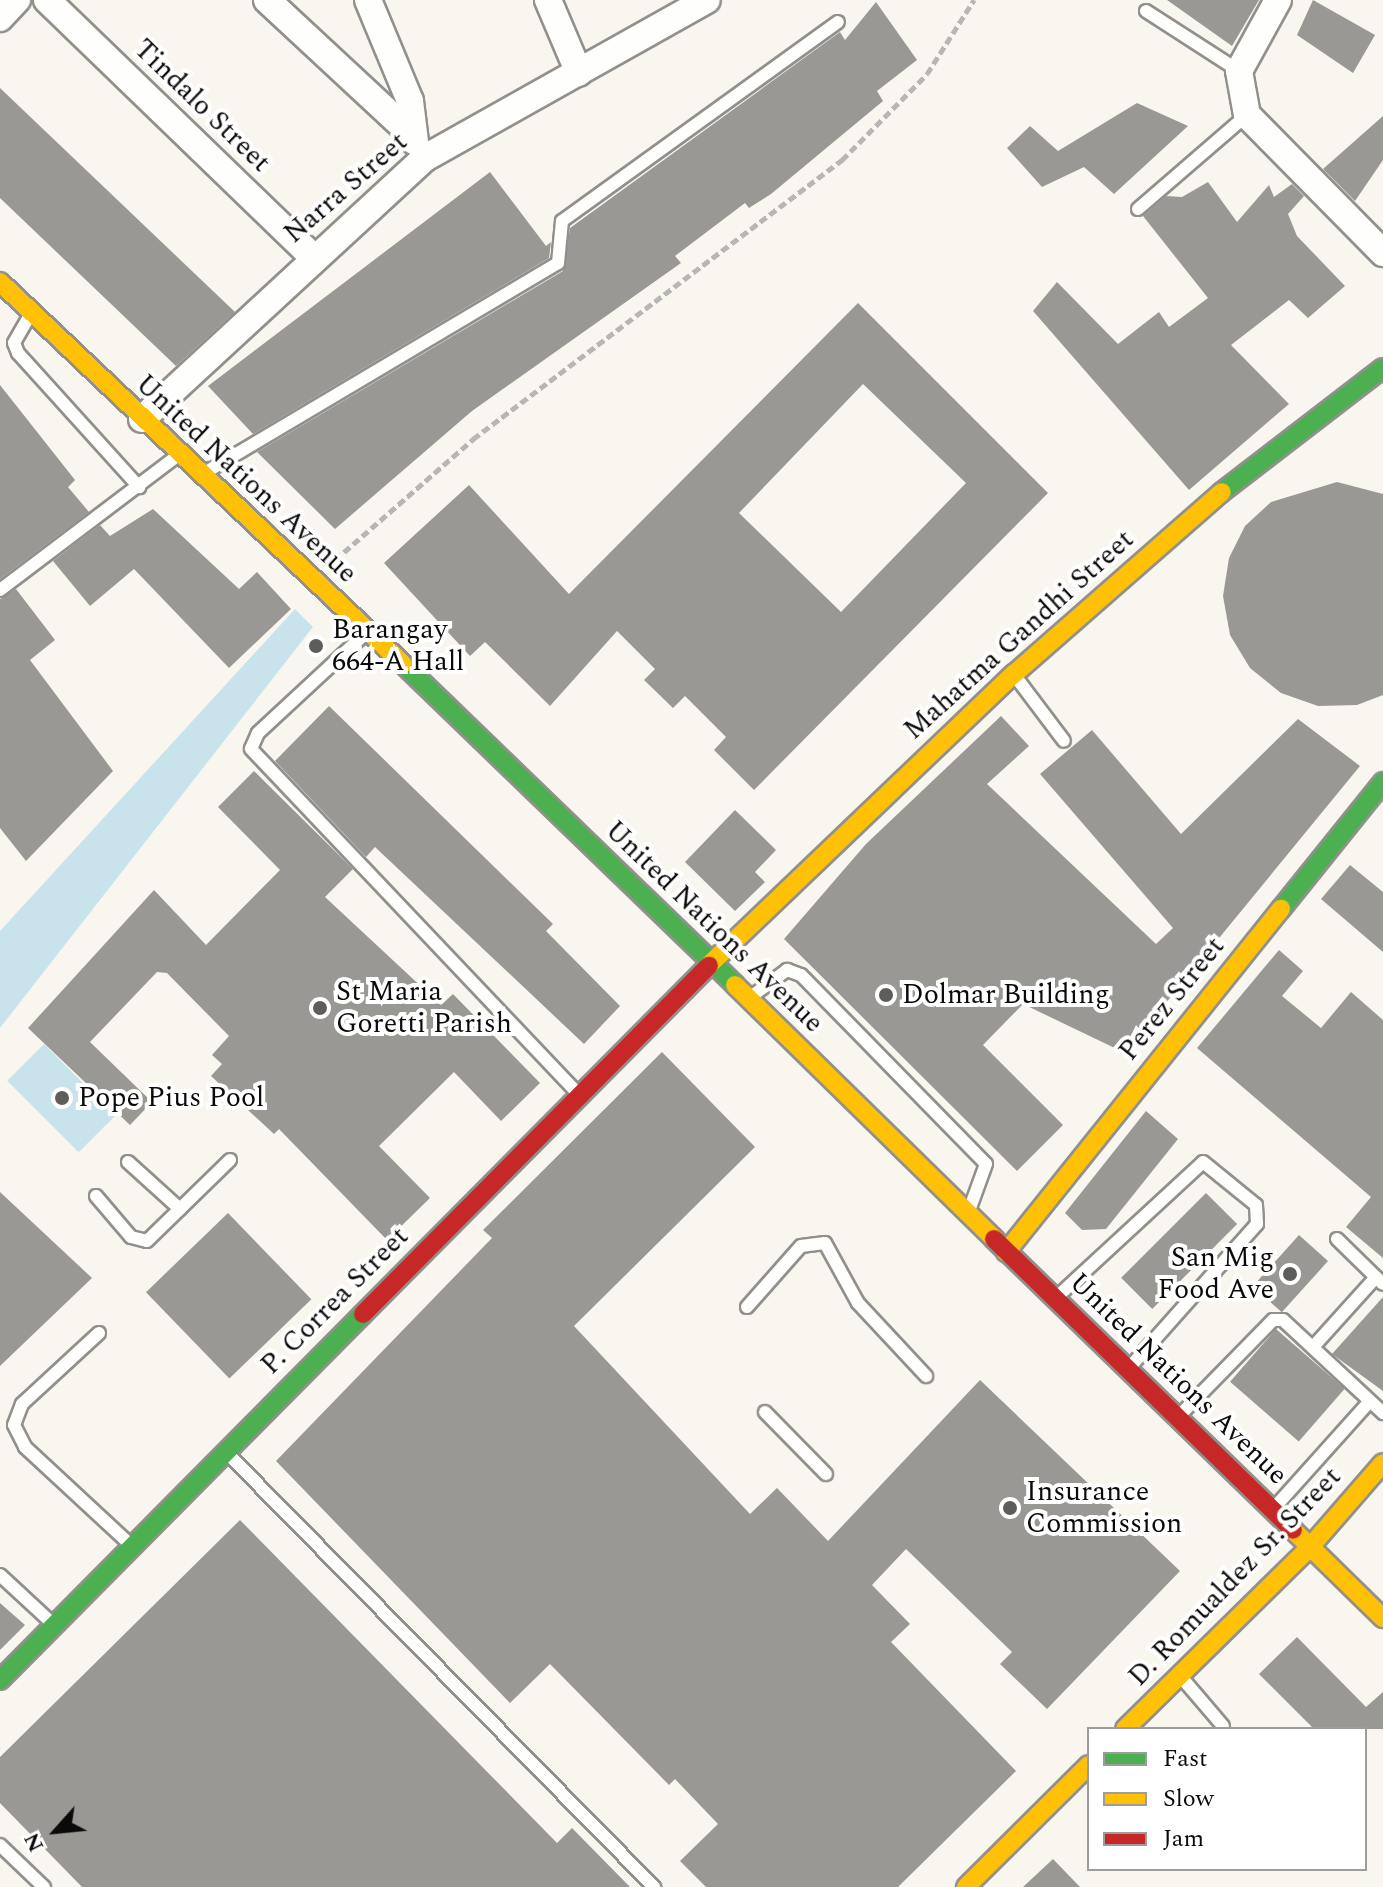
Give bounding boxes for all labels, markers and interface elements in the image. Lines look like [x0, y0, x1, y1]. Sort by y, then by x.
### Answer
street label: Tindalo Street [127, 32, 277, 180]
street label: Narra Street [277, 125, 415, 251]
street label: United Nations Avenue [128, 368, 364, 590]
street label: Mahatma Gandhi Street [897, 523, 1141, 747]
place label: Barangay 664-A Hall [332, 613, 464, 679]
marker: Barangay 664-A Hall [307, 637, 325, 655]
street label: United Nations Avenue [598, 814, 830, 1040]
street label: Perez Street [1112, 930, 1232, 1068]
place label: St Maria Goretti Parish [336, 975, 512, 1041]
place label: Dolmar Building [902, 978, 1110, 1012]
marker: Dolmar Building [877, 986, 895, 1004]
marker: St Maria Goretti Parish [311, 999, 329, 1017]
place label: Pope Pius Pool [78, 1081, 264, 1115]
marker: Pope Pius Pool [53, 1089, 71, 1107]
street label: P. Correa Street [254, 1220, 416, 1382]
place label: San Mig Food Ave [1158, 1241, 1274, 1307]
marker: San Mig Food Ave [1281, 1265, 1299, 1283]
street label: United Nations Avenue [1062, 1266, 1294, 1492]
street label: D. Romualdez Sr. Street [1122, 1460, 1348, 1694]
place label: Insurance Commission [1026, 1475, 1182, 1541]
marker: Insurance Commission [1001, 1499, 1019, 1517]
legend [1087, 1727, 1367, 1871]
text: Fast [1163, 1741, 1208, 1777]
text: Slow [1163, 1781, 1214, 1817]
north arrow [16, 1791, 96, 1871]
text: Jam [1163, 1821, 1204, 1857]
text: N [15, 1827, 53, 1858]

